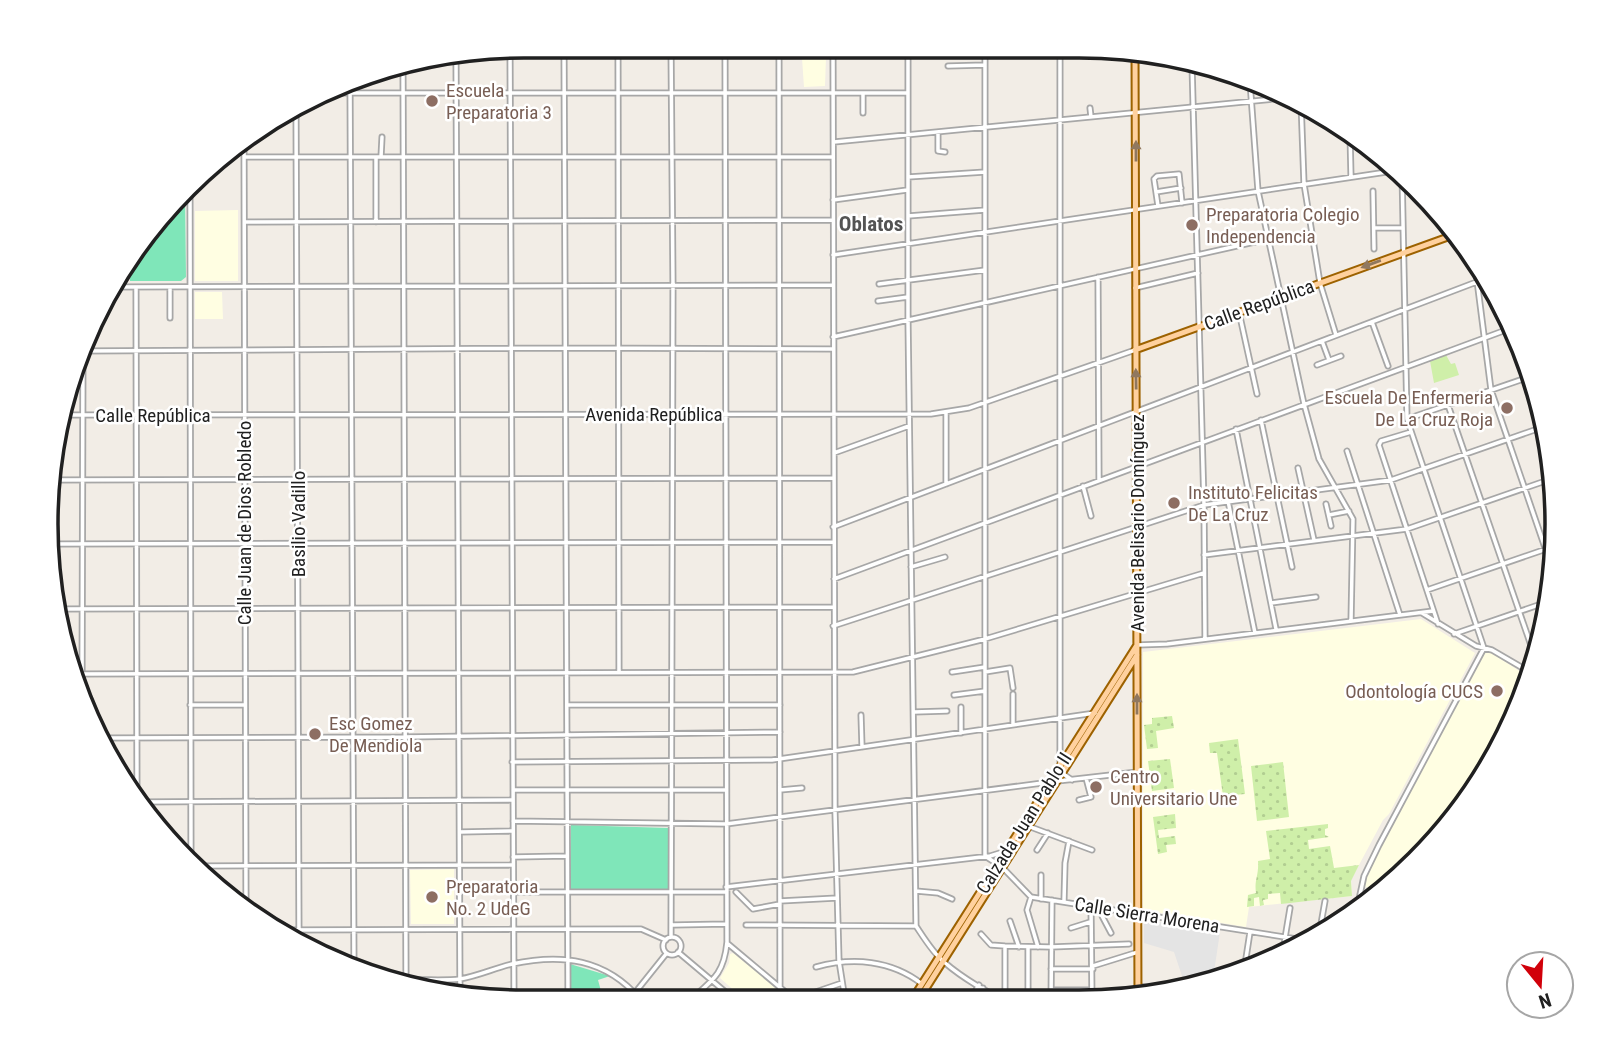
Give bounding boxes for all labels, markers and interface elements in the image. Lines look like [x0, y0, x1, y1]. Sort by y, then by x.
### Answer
place label: Escuela Preparatoria 3 [446, 79, 552, 124]
marker: Escuela Preparatoria 3 [424, 93, 440, 109]
one-way arrow [1130, 140, 1142, 162]
place label: Preparatoria Colegio Independencia [1206, 203, 1359, 248]
district label: Oblatos [839, 212, 903, 236]
marker: Preparatoria Colegio Independencia [1184, 217, 1200, 233]
one-way arrow [1361, 259, 1382, 270]
street label: Calle República [1201, 274, 1317, 336]
one-way arrow [1130, 367, 1142, 389]
place label: Escuela De Enfermeria De La Cruz Roja [1324, 386, 1493, 431]
marker: Escuela De Enfermeria De La Cruz Roja [1499, 400, 1515, 416]
street label: Avenida República [585, 403, 723, 426]
street label: Calle República [95, 404, 211, 427]
street label: Avenida Belisario Domínguez [1126, 414, 1149, 632]
street label: Calle Juan de Dios Robledo [233, 421, 256, 625]
street label: Basilio Vadillo [287, 471, 310, 577]
place label: Instituto Felicitas De La Cruz [1188, 481, 1318, 526]
marker: Instituto Felicitas De La Cruz [1166, 495, 1182, 511]
place label: Odontología CUCS [1345, 680, 1483, 703]
marker: Odontología CUCS [1489, 683, 1505, 699]
one-way arrow [1131, 693, 1143, 715]
place label: Esc Gomez De Mendiola [329, 712, 422, 757]
marker: Esc Gomez De Mendiola [307, 726, 323, 742]
street label: Calzada Juan Pablo II [971, 748, 1077, 898]
place label: Centro Universitario Une [1110, 765, 1238, 810]
marker: Centro Universitario Une [1088, 779, 1104, 795]
place label: Preparatoria No. 2 UdeG [446, 875, 538, 920]
marker: Preparatoria No. 2 UdeG [424, 889, 440, 905]
street label: Calle Sierra Morena [1073, 892, 1221, 938]
north arrow [1505, 950, 1575, 1020]
text: N [1536, 988, 1554, 1013]

